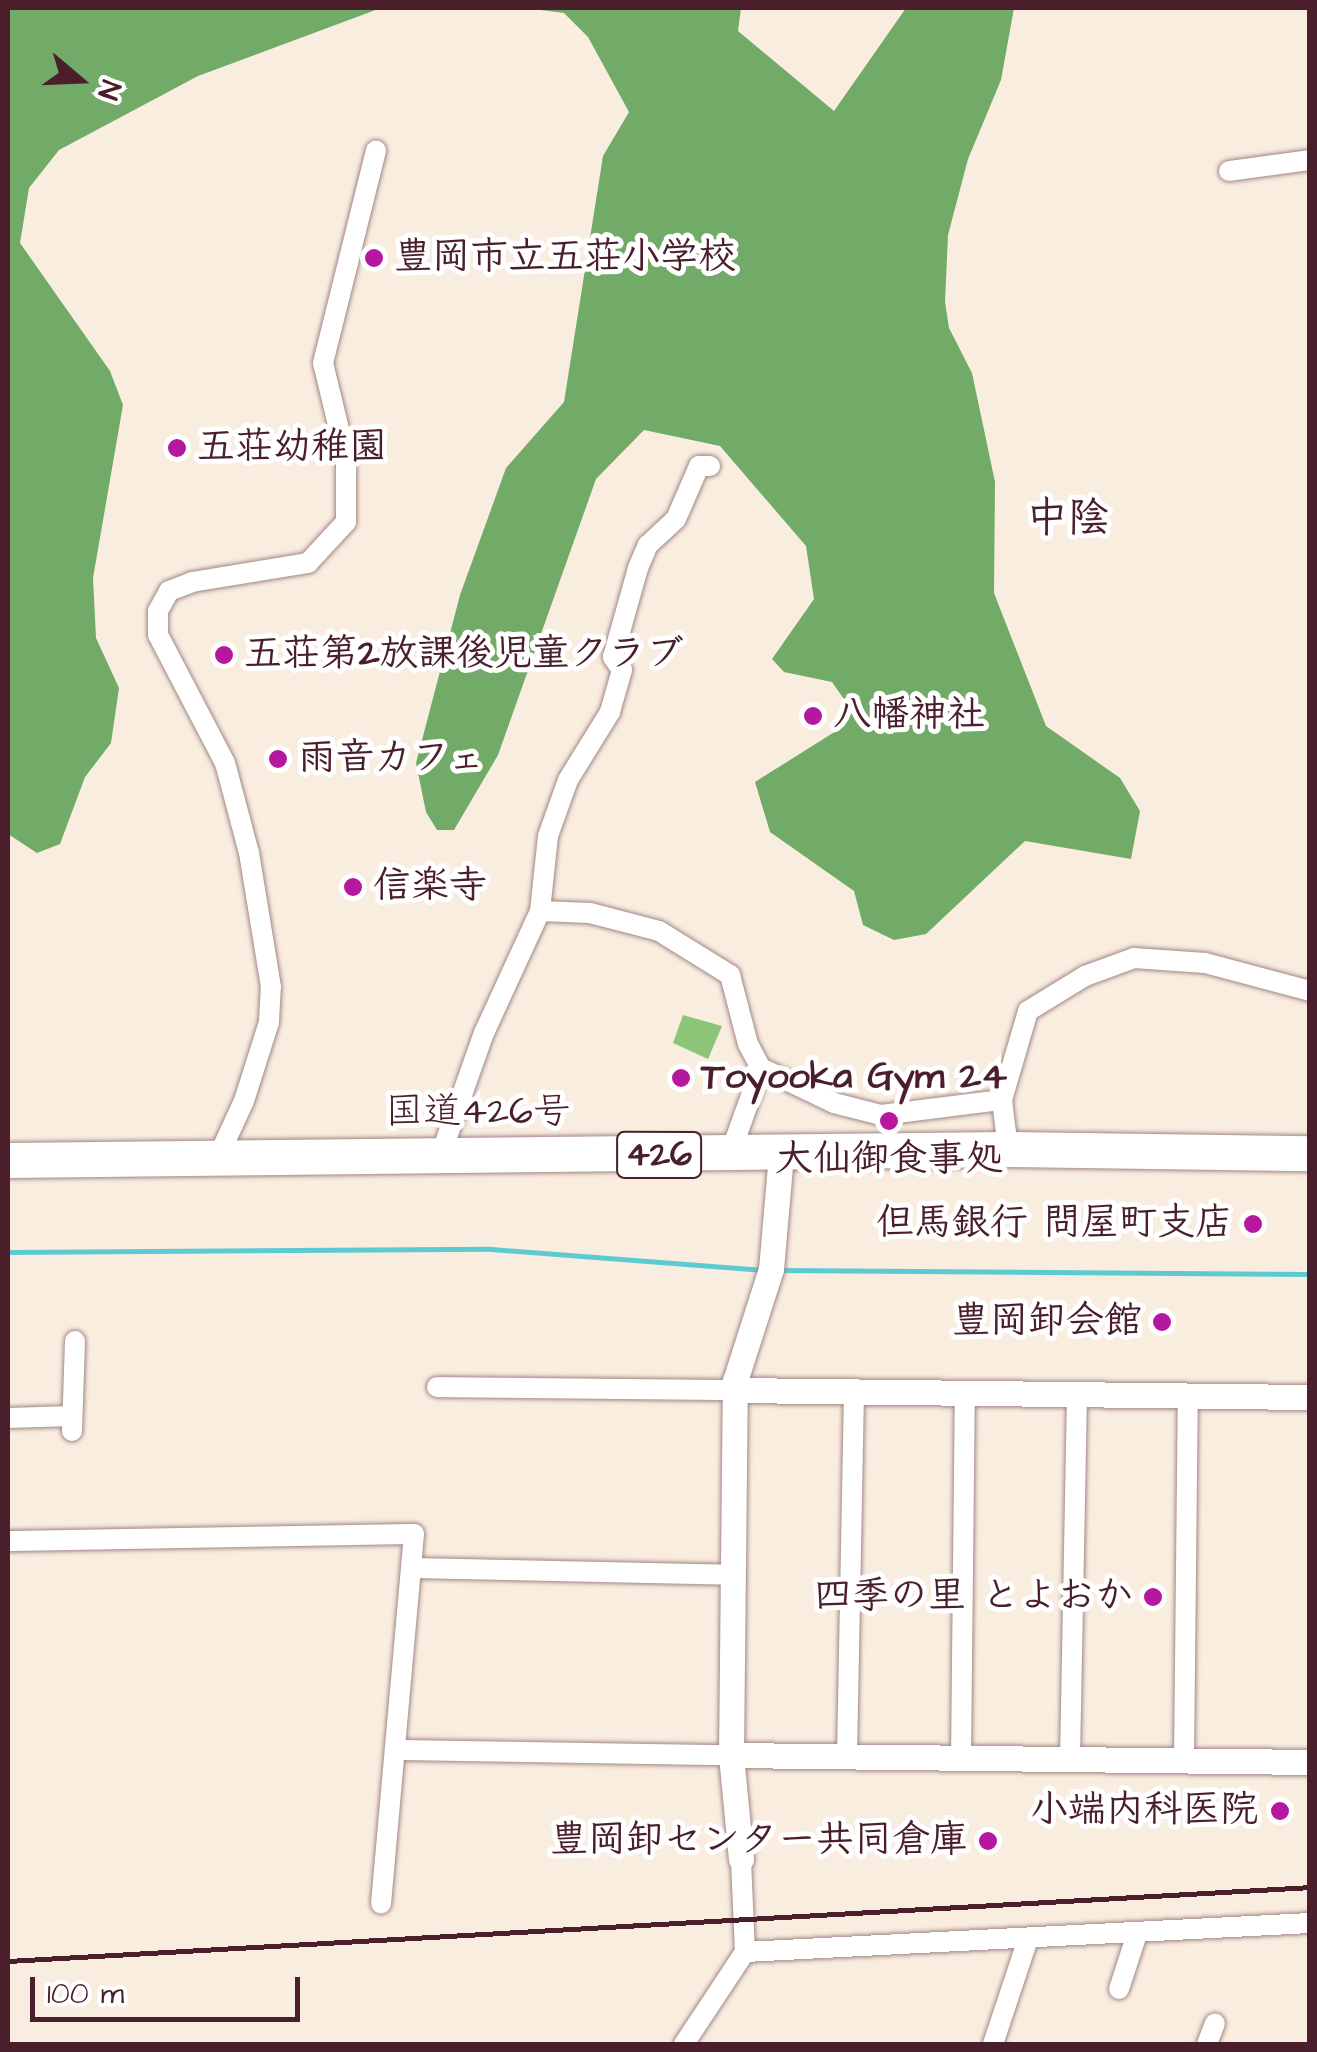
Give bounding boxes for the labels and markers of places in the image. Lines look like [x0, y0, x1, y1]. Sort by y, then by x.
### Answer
place label: 豊岡市立五荘小学校 [394, 235, 736, 281]
marker: 豊岡市立五荘小学校 [363, 247, 385, 269]
place label: 五荘幼稚園 [197, 425, 387, 471]
marker: 五荘幼稚園 [166, 437, 188, 459]
place label: 五荘第2放課後児童クラブ [244, 632, 684, 678]
marker: 五荘第2放課後児童クラブ [213, 644, 235, 666]
place label: 八幡神社 [833, 693, 985, 739]
marker: 八幡神社 [802, 705, 824, 727]
place label: 雨音カフェ [298, 736, 488, 782]
marker: 雨音カフェ [267, 748, 289, 770]
place label: 信楽寺 [373, 864, 487, 910]
marker: 信楽寺 [342, 876, 364, 898]
place label: Toyooka Gym 24 [701, 1055, 1007, 1101]
marker: Toyooka Gym 24 [670, 1067, 692, 1089]
marker: 大仙御食事処 [878, 1110, 900, 1132]
place label: 大仙御食事処 [775, 1137, 1003, 1183]
place label: 但馬銀行 問屋町支店 [876, 1201, 1233, 1247]
marker: 但馬銀行 問屋町支店 [1242, 1213, 1264, 1235]
place label: 豊岡卸会館 [952, 1299, 1142, 1345]
marker: 豊岡卸会館 [1151, 1311, 1173, 1333]
place label: 四季の里 とよおか [814, 1574, 1133, 1620]
marker: 四季の里 とよおか [1142, 1586, 1164, 1608]
place label: 小端内科医院 [1030, 1788, 1258, 1834]
marker: 小端内科医院 [1267, 1798, 1293, 1824]
place label: 豊岡卸センター共同倉庫 [550, 1818, 968, 1864]
marker: 豊岡卸センター共同倉庫 [977, 1830, 999, 1852]

